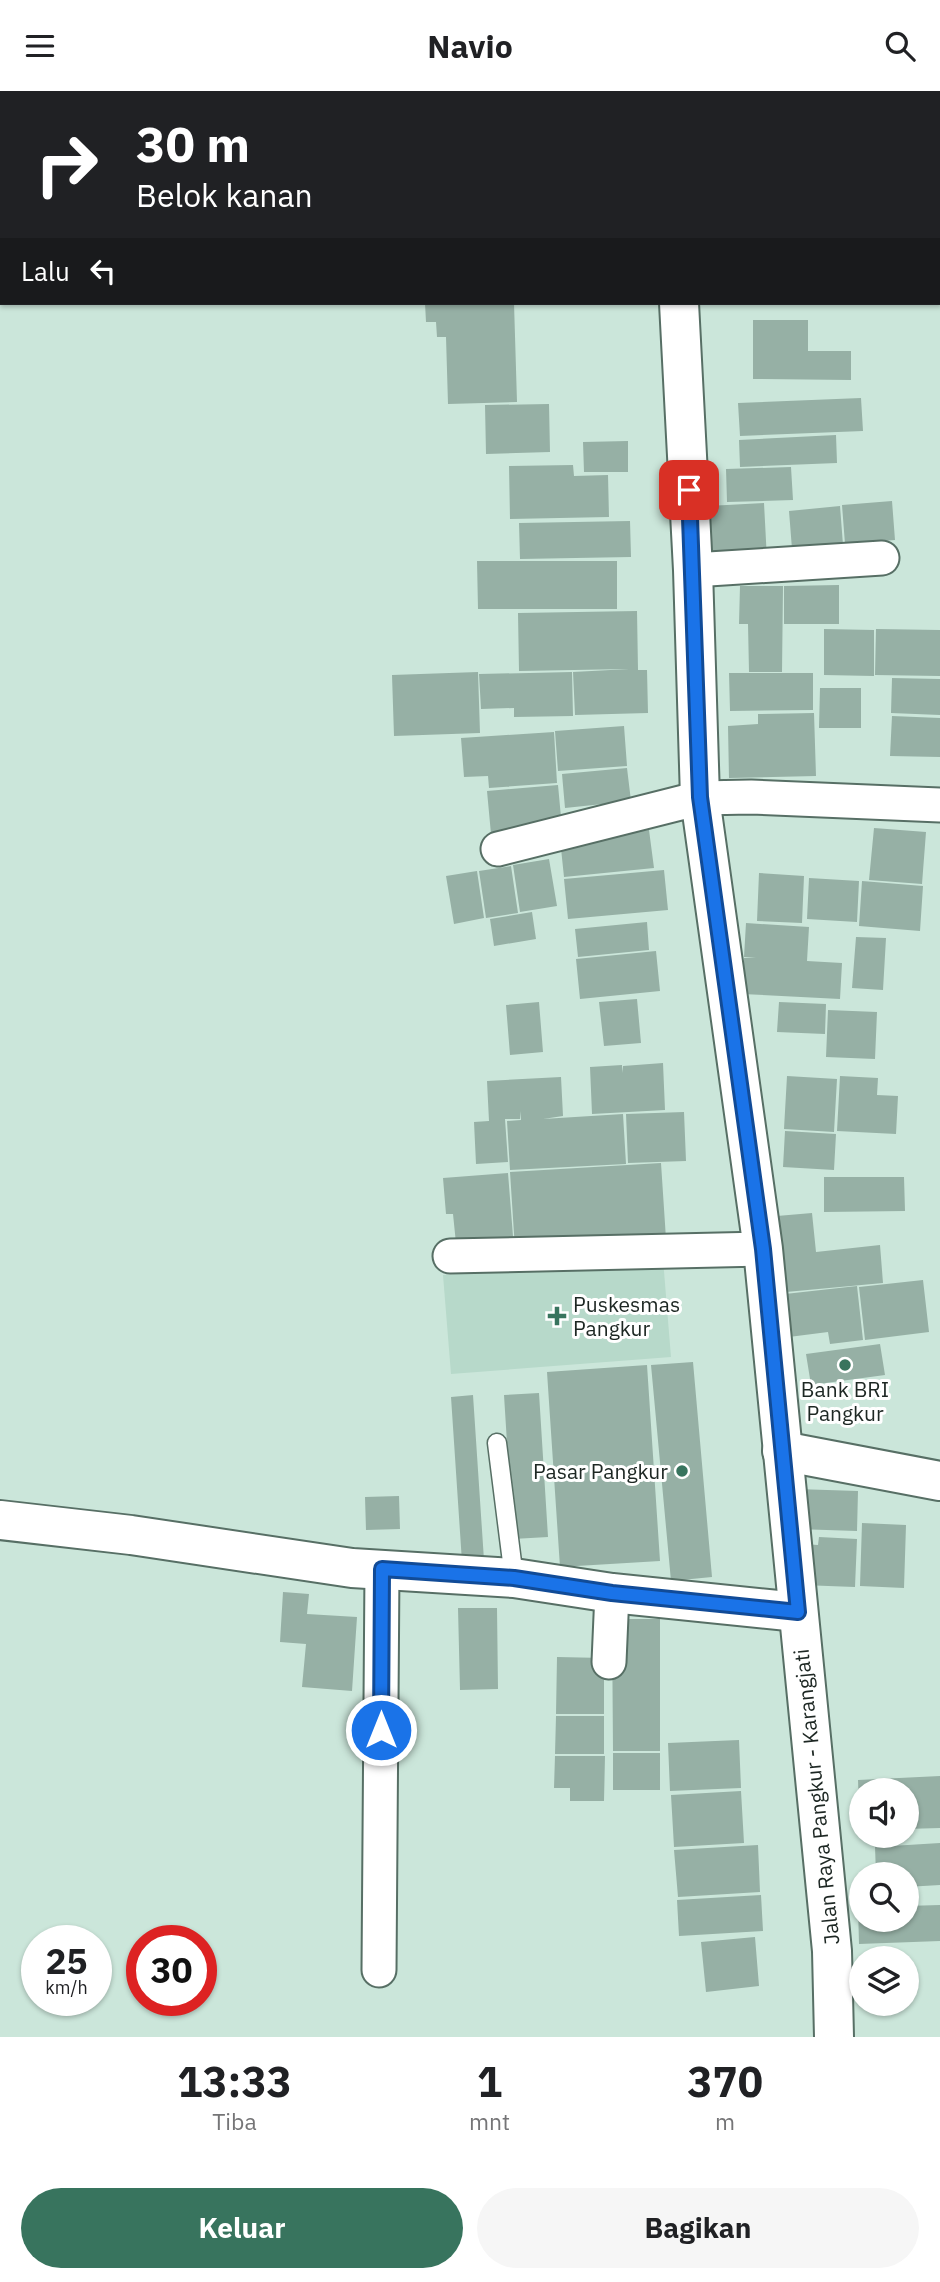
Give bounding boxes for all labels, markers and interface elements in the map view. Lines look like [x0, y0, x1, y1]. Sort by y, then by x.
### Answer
text: Navio [427, 25, 513, 67]
icon: menu [21, 27, 59, 65]
icon: search [881, 27, 919, 65]
text: 30 m [136, 112, 250, 175]
icon: right [21, 119, 112, 210]
text: Belok kanan [136, 174, 313, 216]
icon: left [84, 252, 122, 290]
text: Lalu [21, 254, 70, 288]
pin [659, 460, 719, 520]
icon: arrive [670, 471, 708, 509]
place label: Puskesmas Pangkur [573, 1290, 680, 1342]
marker: Puskesmas Pangkur [547, 1306, 567, 1326]
marker: Bank BRI Pangkur [837, 1357, 853, 1373]
place label: Bank BRI Pangkur [801, 1375, 889, 1427]
place label: Pasar Pangkur [533, 1457, 668, 1485]
marker: Pasar Pangkur [674, 1463, 690, 1479]
street label: Jalan Raya Pangkur - Karangjati [787, 1648, 845, 1946]
position arrow [344, 1693, 418, 1767]
map controls [849, 1778, 919, 2016]
button: sound [849, 1778, 919, 1848]
button: search [849, 1862, 919, 1932]
speed limit sign: 30 [126, 1925, 217, 2016]
text: 25 [45, 1938, 88, 1984]
button: layers [849, 1946, 919, 2016]
text: km/h [45, 1976, 88, 1999]
text: 13:33 [177, 2054, 292, 2109]
text: 1 [477, 2054, 502, 2109]
text: 370 [687, 2054, 763, 2109]
text: Tiba [212, 2106, 257, 2136]
text: mnt [469, 2106, 510, 2136]
text: m [715, 2106, 735, 2136]
button: Keluar [21, 2188, 463, 2268]
button: Bagikan [477, 2188, 919, 2268]

